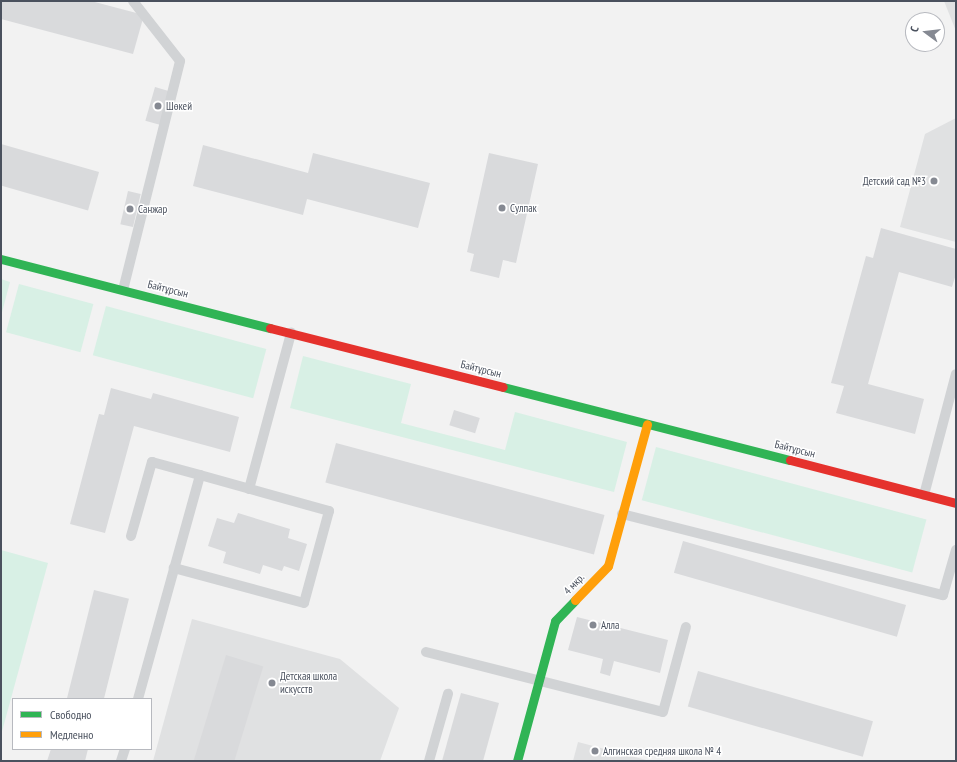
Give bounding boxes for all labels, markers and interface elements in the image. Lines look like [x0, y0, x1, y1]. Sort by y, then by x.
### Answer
north arrow [905, 12, 945, 52]
text: С [907, 25, 922, 33]
place label: Шөкей [166, 99, 192, 113]
marker: Шөкей [153, 101, 163, 111]
place label: Детский сад №3 [863, 174, 926, 188]
marker: Детский сад №3 [929, 176, 939, 186]
place label: Сулпак [510, 201, 537, 215]
place label: Санжар [138, 202, 167, 216]
marker: Сулпак [497, 203, 507, 213]
marker: Санжар [125, 204, 135, 214]
street label: Байтұрсын [146, 278, 190, 300]
street label: Байтұрсын [459, 358, 503, 380]
street label: Байтұрсын [773, 438, 817, 460]
street label: 4 мкр. [561, 571, 587, 597]
place label: Алла [601, 618, 619, 632]
marker: Алла [588, 620, 598, 630]
place label: Детская школа искусств [280, 670, 337, 696]
marker: Детская школа искусств [267, 678, 277, 688]
legend [12, 698, 152, 750]
text: Свободно [50, 707, 92, 722]
text: Медленно [50, 727, 93, 742]
place label: Алгинская средняя школа № 4 [603, 744, 721, 758]
marker: Алгинская средняя школа № 4 [590, 746, 600, 756]

